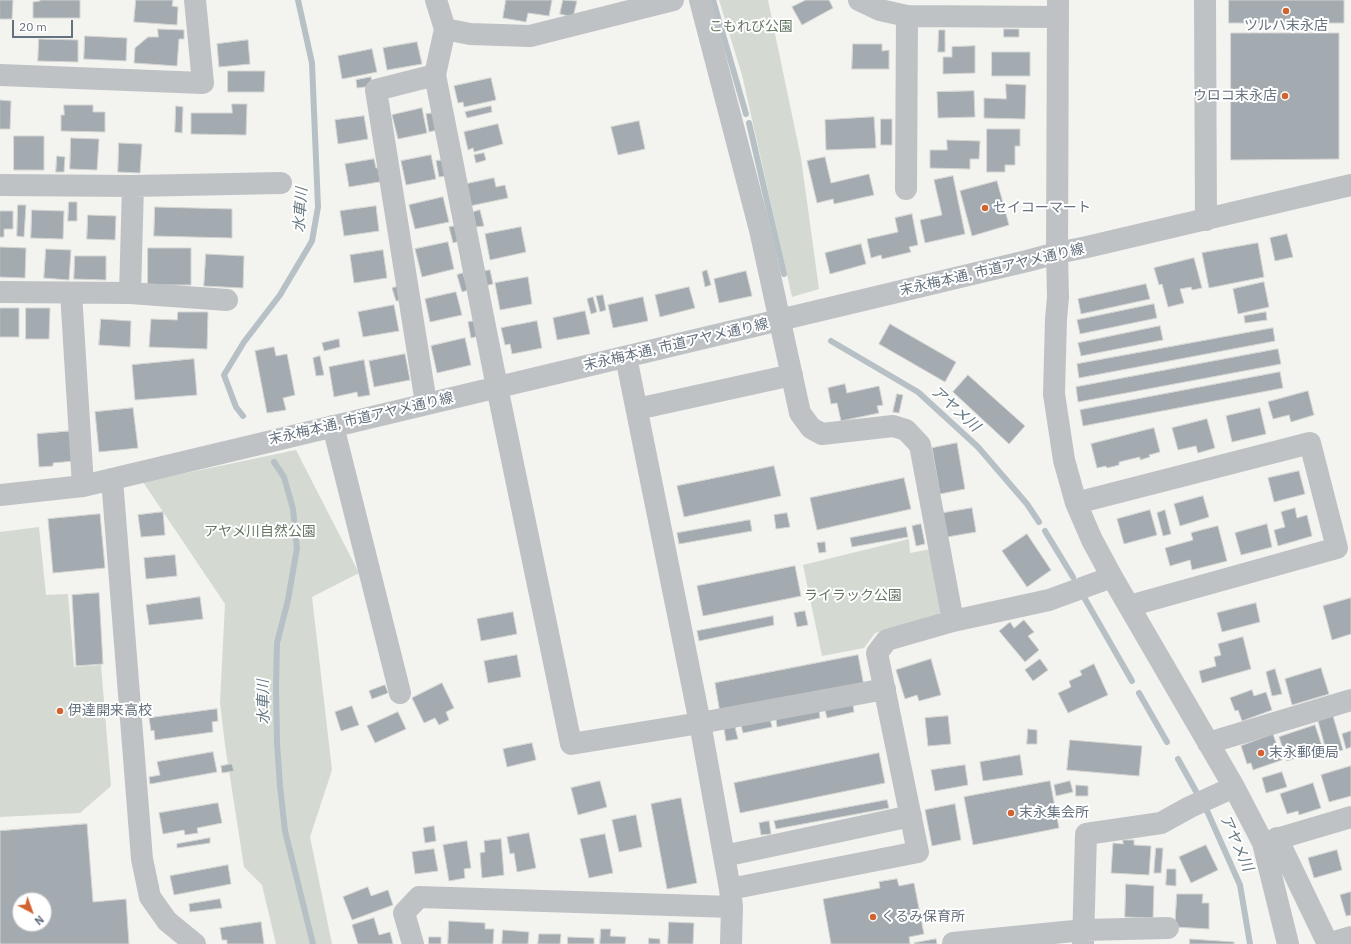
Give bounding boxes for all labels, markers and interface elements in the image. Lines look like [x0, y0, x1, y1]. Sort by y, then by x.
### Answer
marker: ツルハ末永店 [1281, 6, 1291, 16]
scale bar [14, 12, 75, 38]
place label: ツルハ末永店 [1244, 18, 1328, 34]
text: 20 m [19, 19, 47, 34]
park label: こもれび公園 [709, 19, 793, 35]
place label: ウロコ末永店 [1193, 88, 1277, 104]
marker: ウロコ末永店 [1280, 91, 1290, 101]
water label: 水車川 [290, 187, 312, 233]
place label: セイコーマート [993, 200, 1091, 216]
marker: セイコーマート [980, 203, 990, 213]
street label: 末永梅本通, 市道アヤメ通り線 [898, 241, 1086, 299]
street label: 末永梅本通, 市道アヤメ通り線 [582, 316, 770, 374]
water label: アヤメ川 [927, 382, 983, 436]
street label: 末永梅本通, 市道アヤメ通り線 [267, 390, 455, 448]
park label: アヤメ川自然公園 [204, 524, 316, 540]
park label: ライラック公園 [804, 588, 902, 604]
water label: 水車川 [255, 679, 273, 725]
place label: 伊達開来高校 [68, 703, 152, 719]
marker: 伊達開来高校 [55, 706, 65, 716]
place label: 末永郵便局 [1269, 745, 1339, 761]
marker: 末永郵便局 [1256, 748, 1266, 758]
place label: 末永集会所 [1019, 805, 1089, 821]
marker: 末永集会所 [1006, 808, 1016, 818]
water label: アヤメ川 [1216, 812, 1256, 874]
north arrow [12, 892, 52, 932]
place label: くるみ保育所 [881, 909, 965, 925]
text: N [32, 912, 47, 928]
marker: くるみ保育所 [868, 912, 878, 922]

